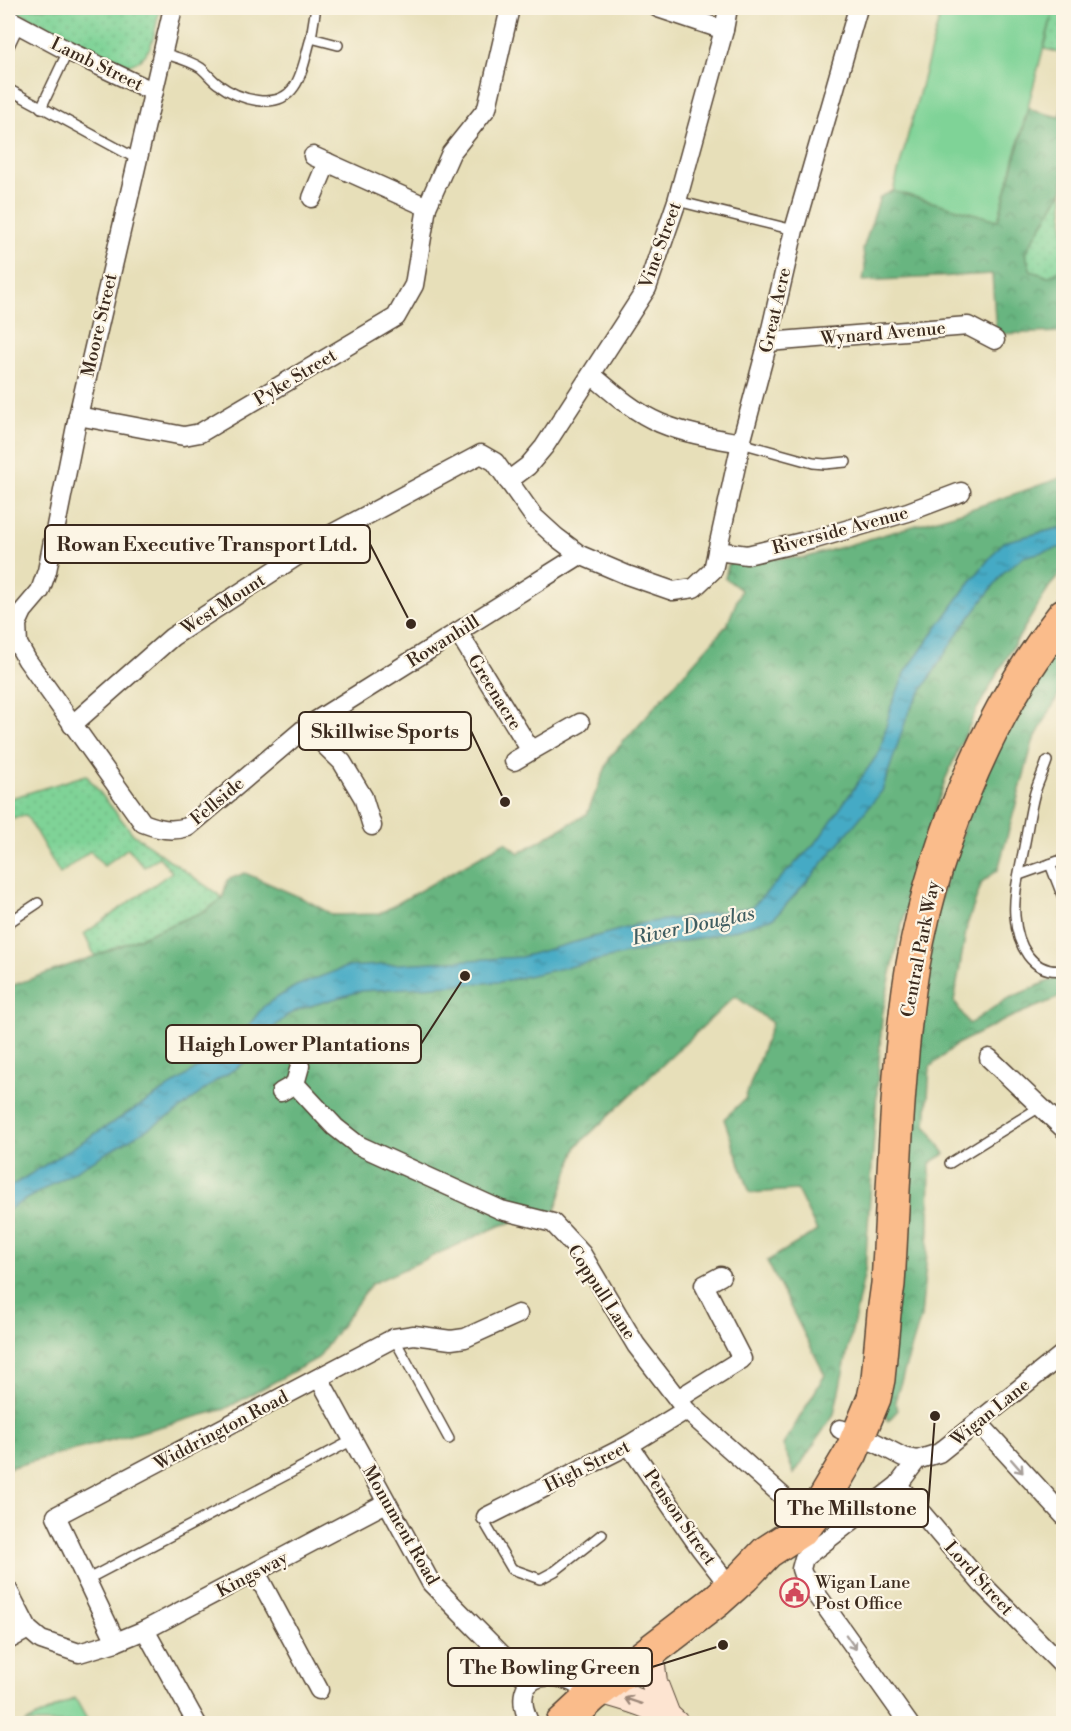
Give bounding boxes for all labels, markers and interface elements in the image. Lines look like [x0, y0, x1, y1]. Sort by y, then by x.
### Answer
street label: Lamb Street [47, 32, 147, 97]
street label: Vine Street [634, 198, 687, 292]
street label: Great Acre [755, 265, 796, 355]
street label: Moore Street [76, 271, 123, 379]
street label: Wynard Avenue [819, 317, 947, 351]
street label: Pyke Street [250, 343, 341, 411]
street label: Riverside Avenue [769, 501, 911, 560]
callout: Rowan Executive Transport Ltd. [45, 525, 370, 563]
text: Rowan Executive Transport Ltd. [57, 533, 357, 558]
street label: West Mount [176, 568, 270, 641]
street label: Rowanhill [402, 610, 485, 673]
street label: Greenacre [462, 650, 527, 734]
callout: Skillwise Sports [299, 712, 471, 750]
text: Skillwise Sports [311, 720, 459, 745]
street label: Fellside [186, 772, 249, 831]
street label: Central Park Way [896, 879, 945, 1019]
water label: River Douglas [629, 901, 757, 952]
callout: Haigh Lower Plantations [166, 1025, 421, 1063]
text: Haigh Lower Plantations [178, 1033, 410, 1058]
street label: Coppull Lane [562, 1240, 641, 1344]
street label: Wigan Lane [945, 1373, 1035, 1452]
street label: Widdrington Road [149, 1385, 293, 1476]
street label: High Street [541, 1435, 634, 1498]
one-way arrow [1010, 1458, 1024, 1473]
street label: Monument Road [357, 1461, 445, 1590]
street label: Penson Street [638, 1465, 722, 1570]
callout: The Millstone [775, 1489, 928, 1527]
text: The Millstone [787, 1497, 917, 1522]
street label: Lord Street [939, 1536, 1019, 1621]
street label: Kingsway [213, 1546, 292, 1603]
place label: Wigan Lane Post Office [814, 1571, 910, 1615]
public building icon: Wigan Lane Post Office [778, 1576, 810, 1608]
one-way arrow [845, 1633, 857, 1649]
callout: The Bowling Green [448, 1648, 652, 1686]
text: The Bowling Green [460, 1656, 641, 1681]
one-way arrow [624, 1694, 643, 1705]

